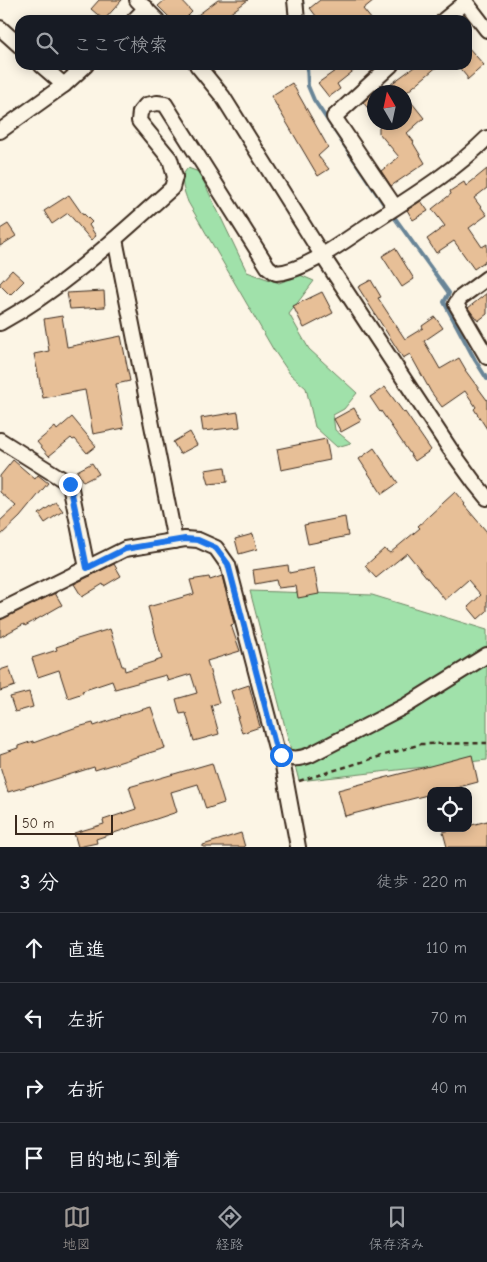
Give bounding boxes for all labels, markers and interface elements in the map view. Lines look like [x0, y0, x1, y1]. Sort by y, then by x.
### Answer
search box [15, 15, 472, 70]
icon: search [33, 29, 61, 57]
text: ここで検索 [73, 34, 168, 56]
north arrow [367, 85, 412, 130]
route end [59, 473, 82, 496]
route start [270, 744, 293, 767]
map controls [427, 787, 472, 832]
button: locate [427, 787, 472, 832]
scale bar [15, 812, 112, 835]
text: 50 m [22, 815, 54, 832]
text: 3 分 [20, 870, 59, 894]
text: 徒歩 · 220 m [376, 873, 467, 891]
icon: ahead [20, 934, 48, 962]
text: 直進 [67, 939, 105, 961]
text: 110 m [426, 939, 467, 957]
icon: left [20, 1004, 48, 1032]
text: 左折 [67, 1009, 105, 1031]
text: 70 m [431, 1009, 467, 1027]
icon: right [20, 1074, 48, 1102]
text: 右折 [67, 1079, 105, 1101]
text: 40 m [431, 1079, 467, 1097]
icon: arrive [20, 1144, 48, 1172]
text: 目的地に到着 [67, 1149, 181, 1171]
tab: 地図 [63, 1203, 91, 1253]
tab: 経路 [216, 1203, 244, 1253]
tab: 保存済み [369, 1203, 425, 1253]

